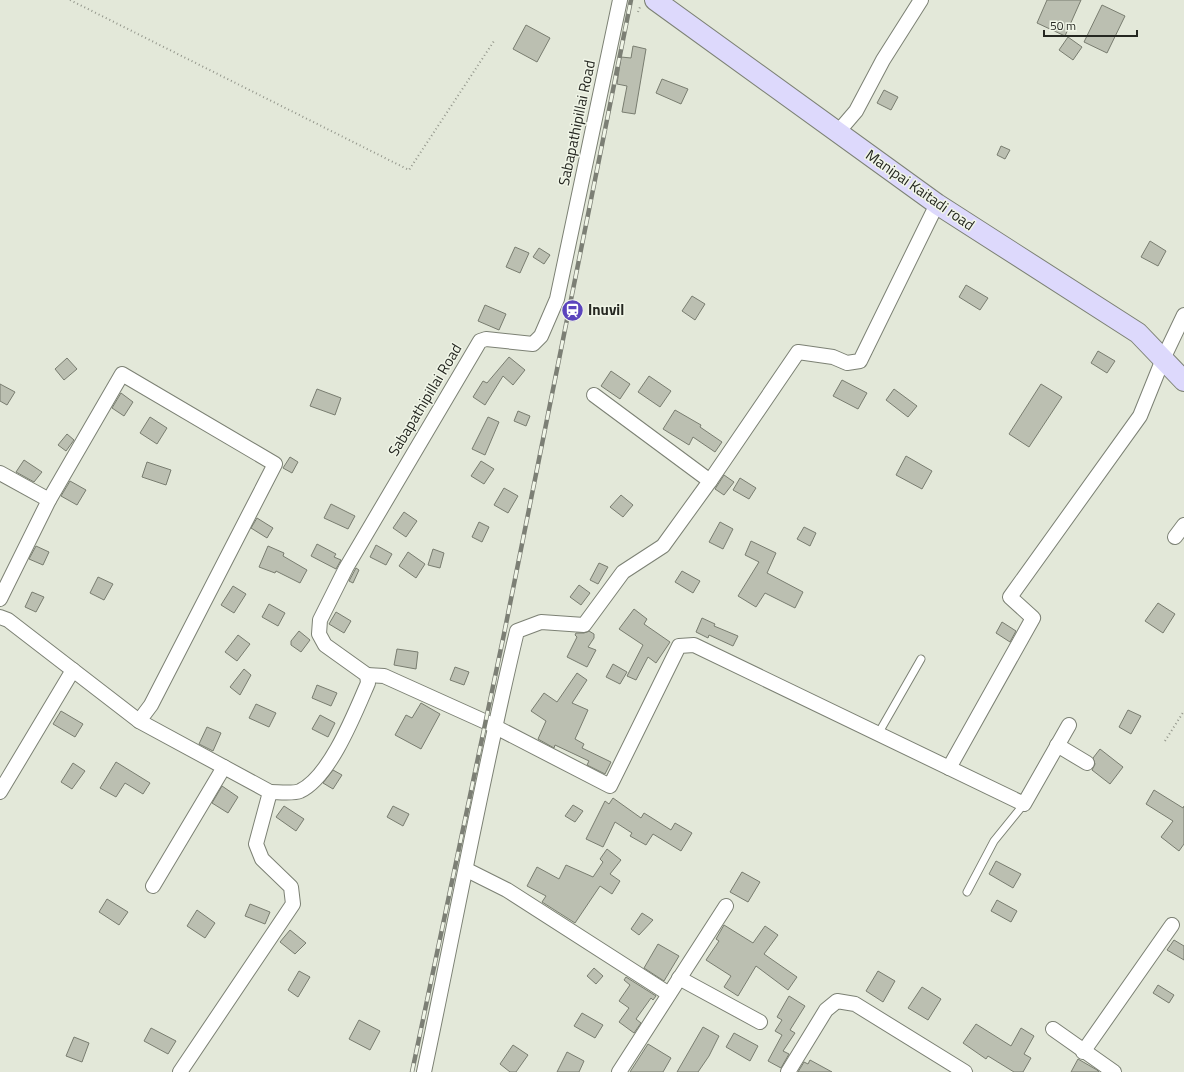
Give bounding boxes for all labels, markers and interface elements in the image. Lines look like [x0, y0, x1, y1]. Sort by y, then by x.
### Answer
scale bar [1044, 12, 1137, 38]
text: 50 m [1050, 16, 1076, 35]
street label: Sabapathipillai Road [552, 58, 601, 188]
street label: Manipai Kaitadi road [861, 143, 980, 236]
station icon: Inuvil [560, 297, 586, 323]
place label: Inuvil [588, 298, 624, 321]
street label: Sabapathipillai Road [382, 339, 467, 460]

